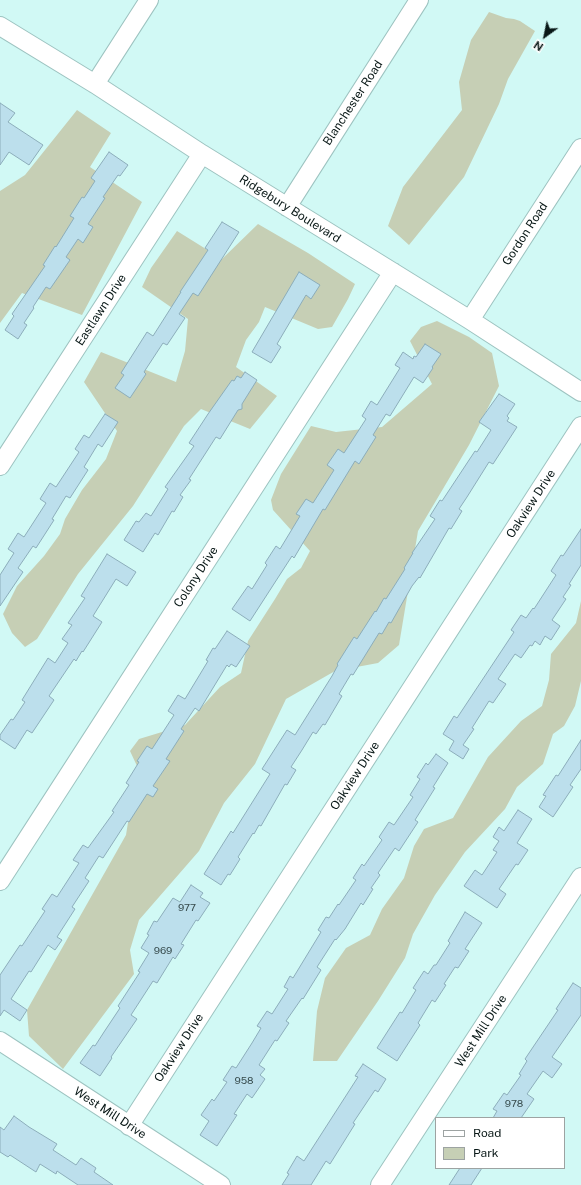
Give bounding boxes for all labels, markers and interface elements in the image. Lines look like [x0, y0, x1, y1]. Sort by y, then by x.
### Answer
north arrow [525, 16, 565, 56]
text: N [532, 39, 545, 53]
street label: Blanchester Road [320, 58, 386, 148]
street label: Ridgebury Boulevard [237, 172, 343, 246]
street label: Gordon Road [499, 200, 551, 268]
street label: Eastlawn Drive [73, 271, 129, 349]
street label: Oakview Drive [503, 467, 559, 541]
street label: Colony Drive [171, 544, 221, 610]
street label: Oakview Drive [327, 739, 383, 813]
house number: 977 [178, 902, 196, 914]
house number: 969 [154, 945, 172, 957]
street label: West Mill Drive [452, 992, 510, 1070]
street label: Oakview Drive [151, 1011, 207, 1085]
house number: 958 [234, 1075, 254, 1087]
street label: West Mill Drive [71, 1084, 149, 1142]
house number: 978 [505, 1098, 523, 1110]
legend [435, 1117, 565, 1169]
text: Road [473, 1126, 501, 1140]
text: Park [473, 1146, 499, 1160]

